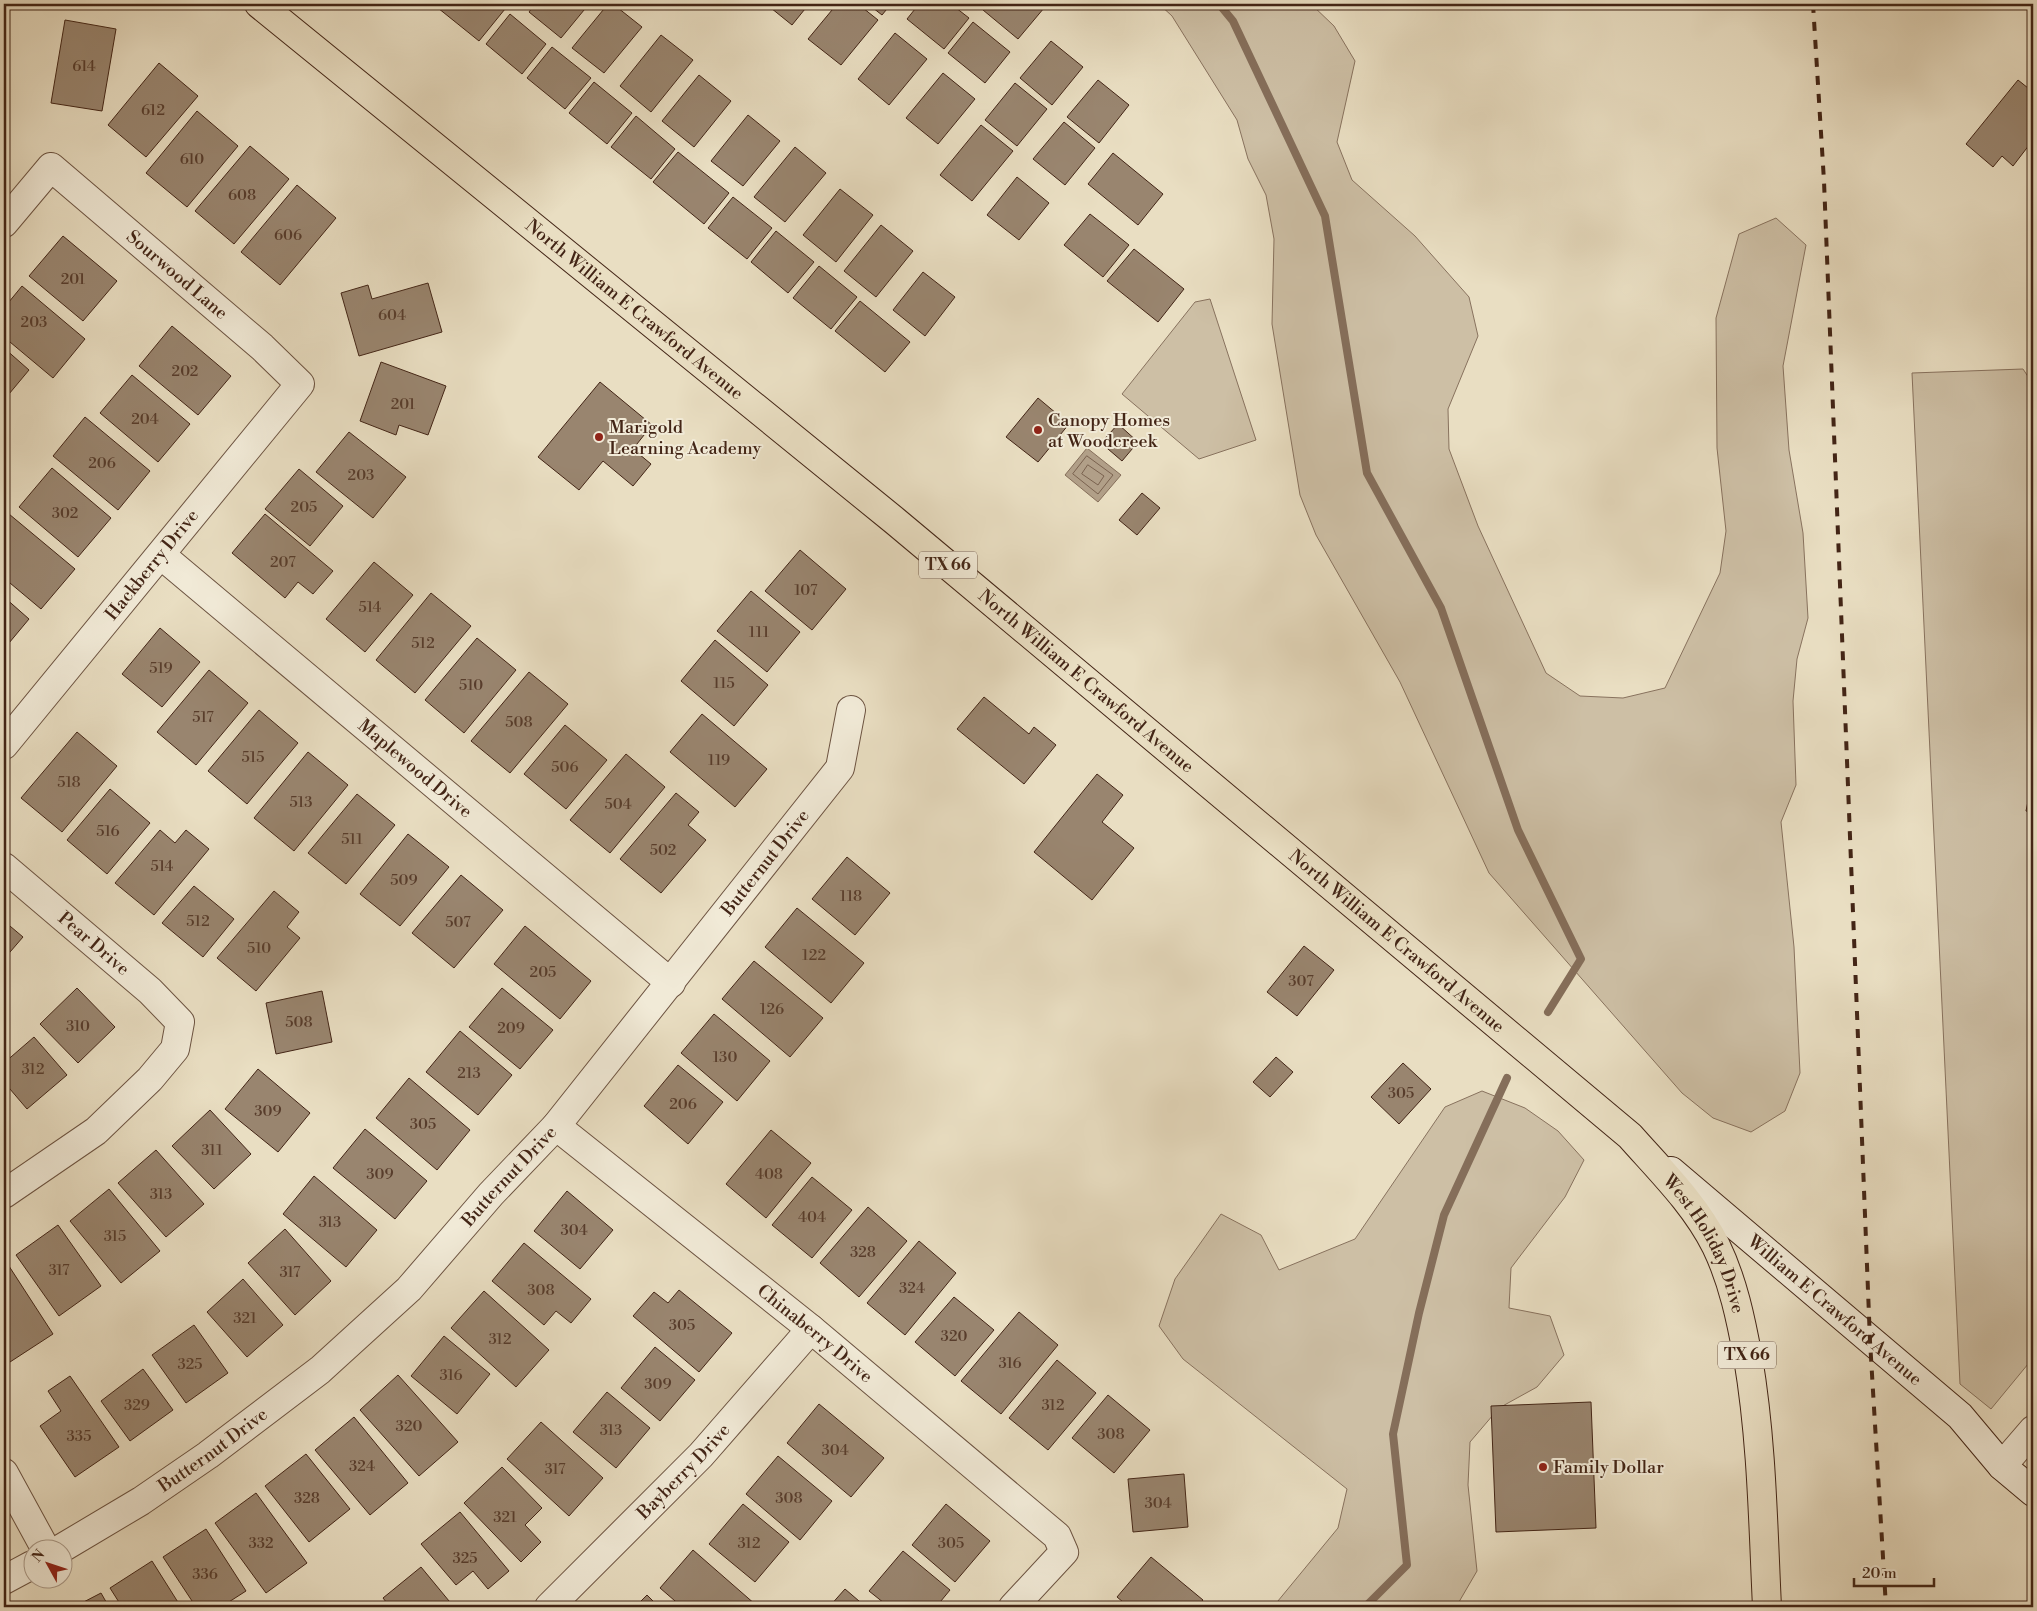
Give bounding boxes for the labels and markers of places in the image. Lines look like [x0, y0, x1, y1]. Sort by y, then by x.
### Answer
place label: Canopy Homes at Woodcreek [1048, 409, 1170, 453]
place label: Marigold Learning Academy [609, 416, 762, 460]
marker: Canopy Homes at Woodcreek [1032, 424, 1044, 436]
marker: Marigold Learning Academy [593, 431, 605, 443]
place label: Family Dollar [1553, 1456, 1664, 1479]
marker: Family Dollar [1537, 1461, 1549, 1473]

